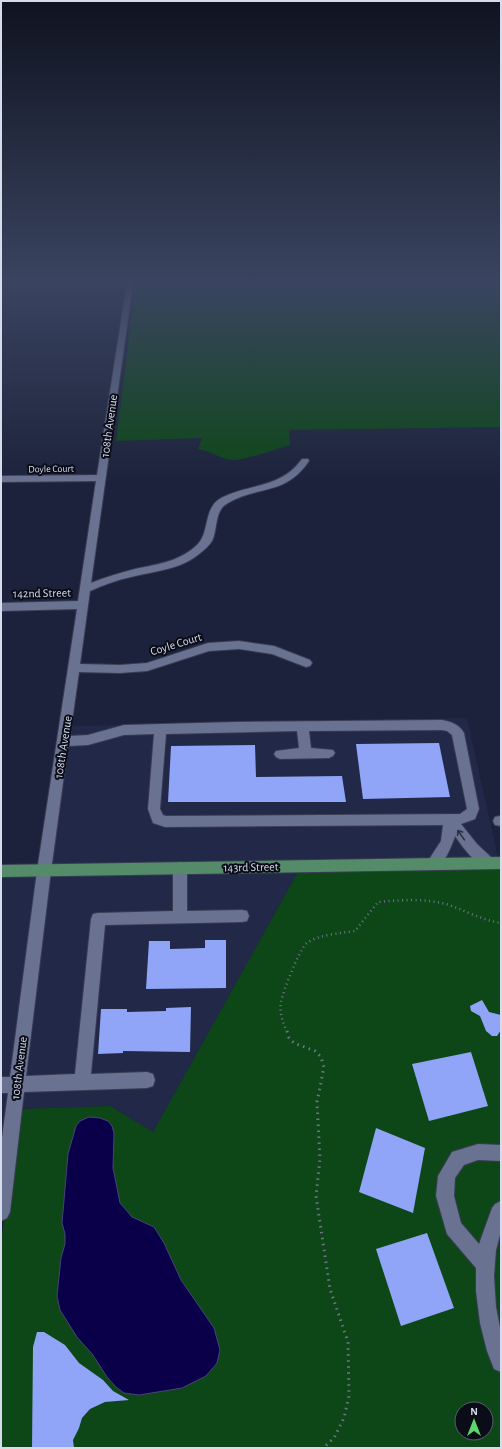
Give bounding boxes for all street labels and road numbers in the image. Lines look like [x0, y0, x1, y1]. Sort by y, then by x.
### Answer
street label: 108th Avenue [99, 394, 119, 458]
street label: Doyle Court [28, 464, 75, 474]
street label: 142nd Street [13, 586, 71, 600]
street label: Coyle Court [149, 630, 204, 658]
street label: 108th Avenue [52, 715, 74, 779]
street label: 143rd Street [223, 861, 279, 873]
street label: 108th Avenue [9, 1036, 29, 1100]

